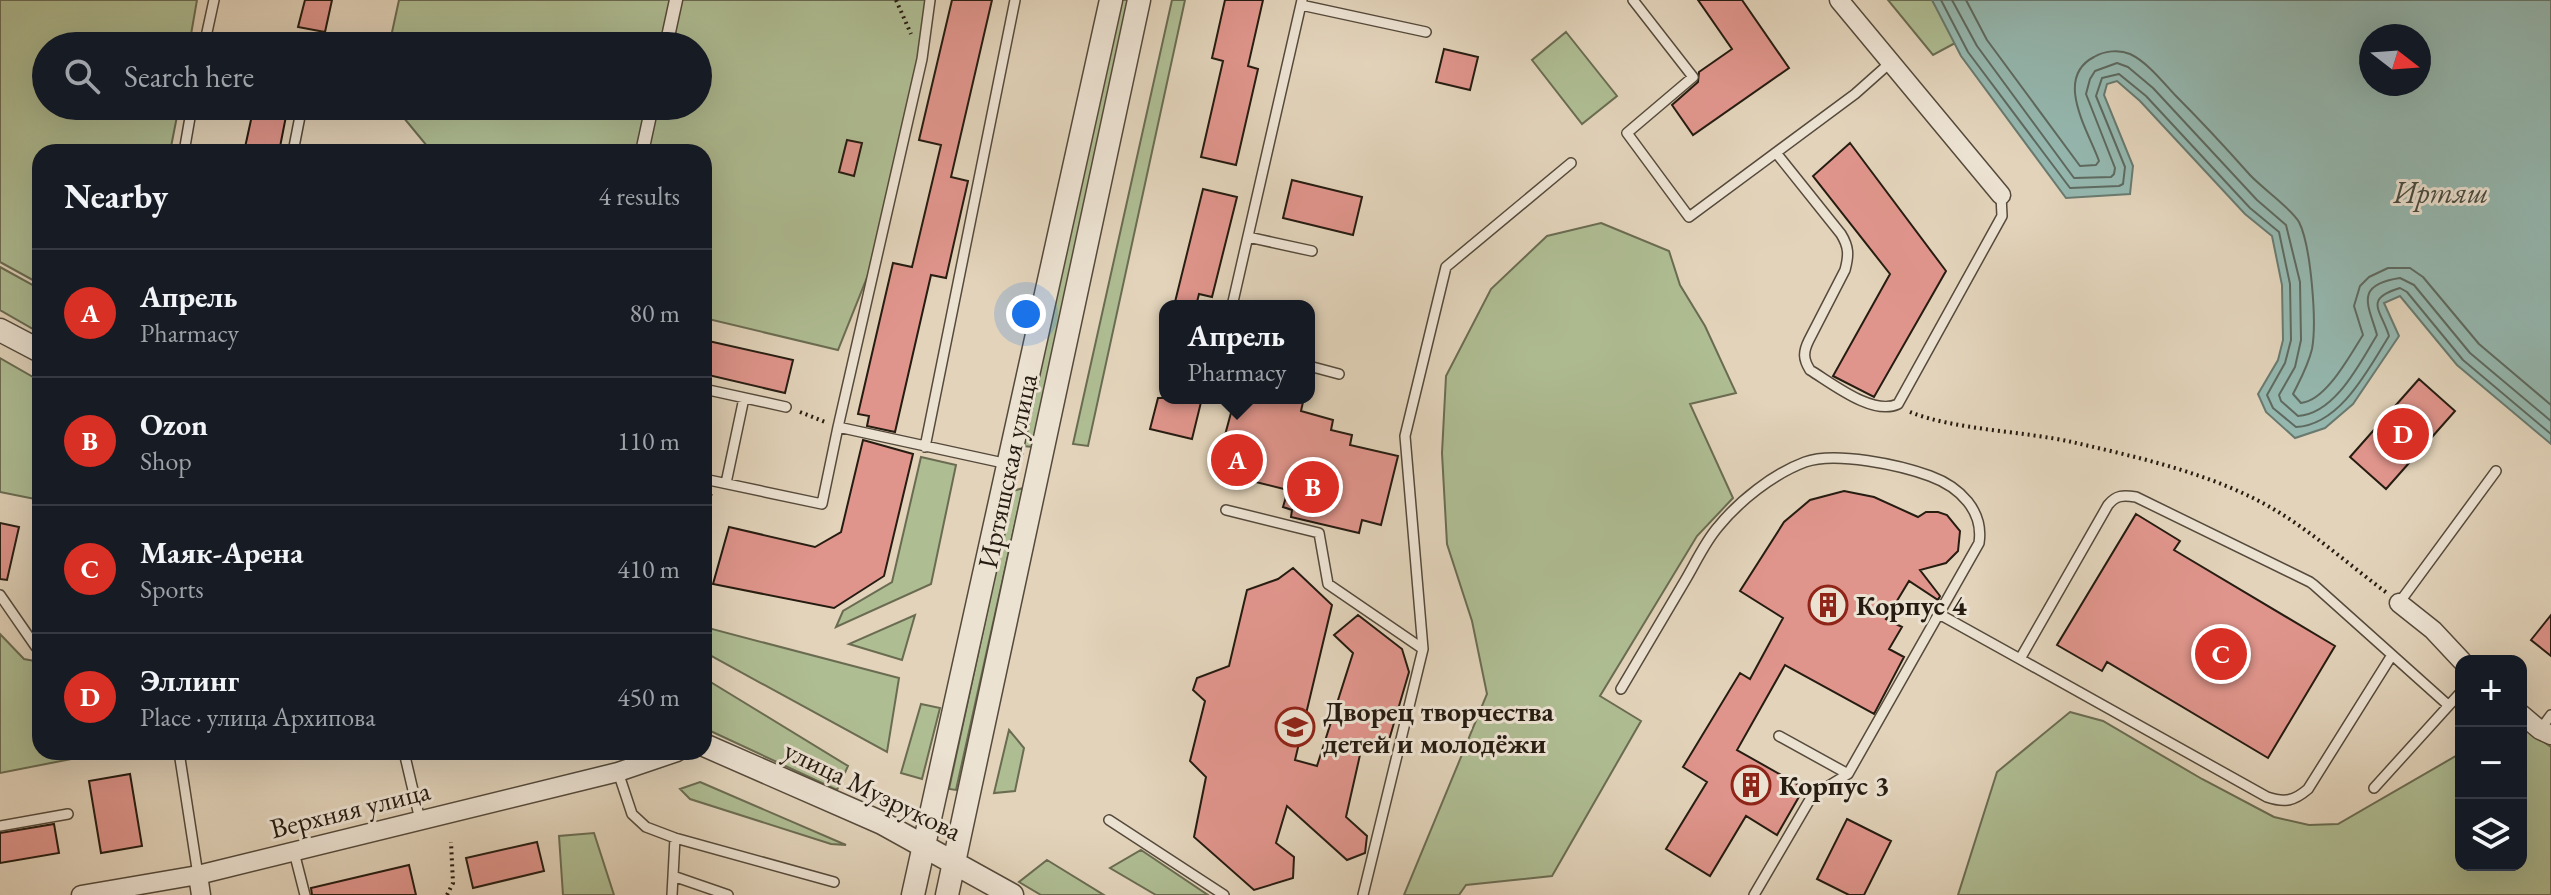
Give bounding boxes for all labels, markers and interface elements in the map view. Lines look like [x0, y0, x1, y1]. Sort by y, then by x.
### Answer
north arrow [2359, 24, 2431, 96]
search box [32, 32, 712, 120]
icon: search [60, 54, 104, 98]
text: Search here [124, 57, 254, 96]
water label: Иртяш [2392, 173, 2489, 212]
text: Nearby [64, 174, 168, 218]
text: 4 results [599, 179, 680, 213]
text: Апрель [140, 277, 237, 316]
your location [1006, 294, 1046, 334]
text: A [81, 296, 99, 330]
text: 80 m [630, 296, 680, 330]
popup [1159, 300, 1315, 404]
text: Pharmacy [140, 316, 239, 350]
text: Апрель [1188, 316, 1285, 355]
text: Pharmacy [1188, 355, 1286, 389]
street label: Иртяшская улица [969, 369, 1045, 572]
pin: D [2377, 404, 2429, 464]
text: Ozon [140, 405, 208, 444]
text: B [82, 424, 98, 458]
text: 110 m [617, 424, 680, 458]
pin: A [1211, 430, 1263, 490]
text: Shop [140, 444, 192, 478]
pin: B [1287, 457, 1339, 517]
text: Маяк-Арена [140, 533, 303, 572]
text: C [81, 552, 99, 586]
text: 410 m [617, 552, 680, 586]
text: Sports [140, 572, 204, 606]
building icon: Корпус 4 [1807, 584, 1849, 626]
place label: Корпус 4 [1856, 587, 1968, 623]
pin: C [2195, 624, 2247, 684]
map controls [2455, 655, 2527, 871]
button: + [2455, 655, 2527, 727]
text: Эллинг [140, 661, 239, 700]
text: D [80, 680, 100, 714]
text: 450 m [617, 680, 680, 714]
place label: Дворец творчества детей и молодёжи [1323, 693, 1554, 761]
text: Place · улица Архипова [140, 700, 376, 734]
school or university icon: Дворец творчества детей и молодёжи [1274, 706, 1316, 748]
button: − [2455, 727, 2527, 799]
street label: улица Музрукова [778, 731, 969, 849]
building icon: Корпус 3 [1730, 764, 1772, 806]
place label: Корпус 3 [1779, 767, 1889, 803]
street label: Верхняя улица [266, 772, 434, 846]
button: layers [2455, 799, 2527, 871]

